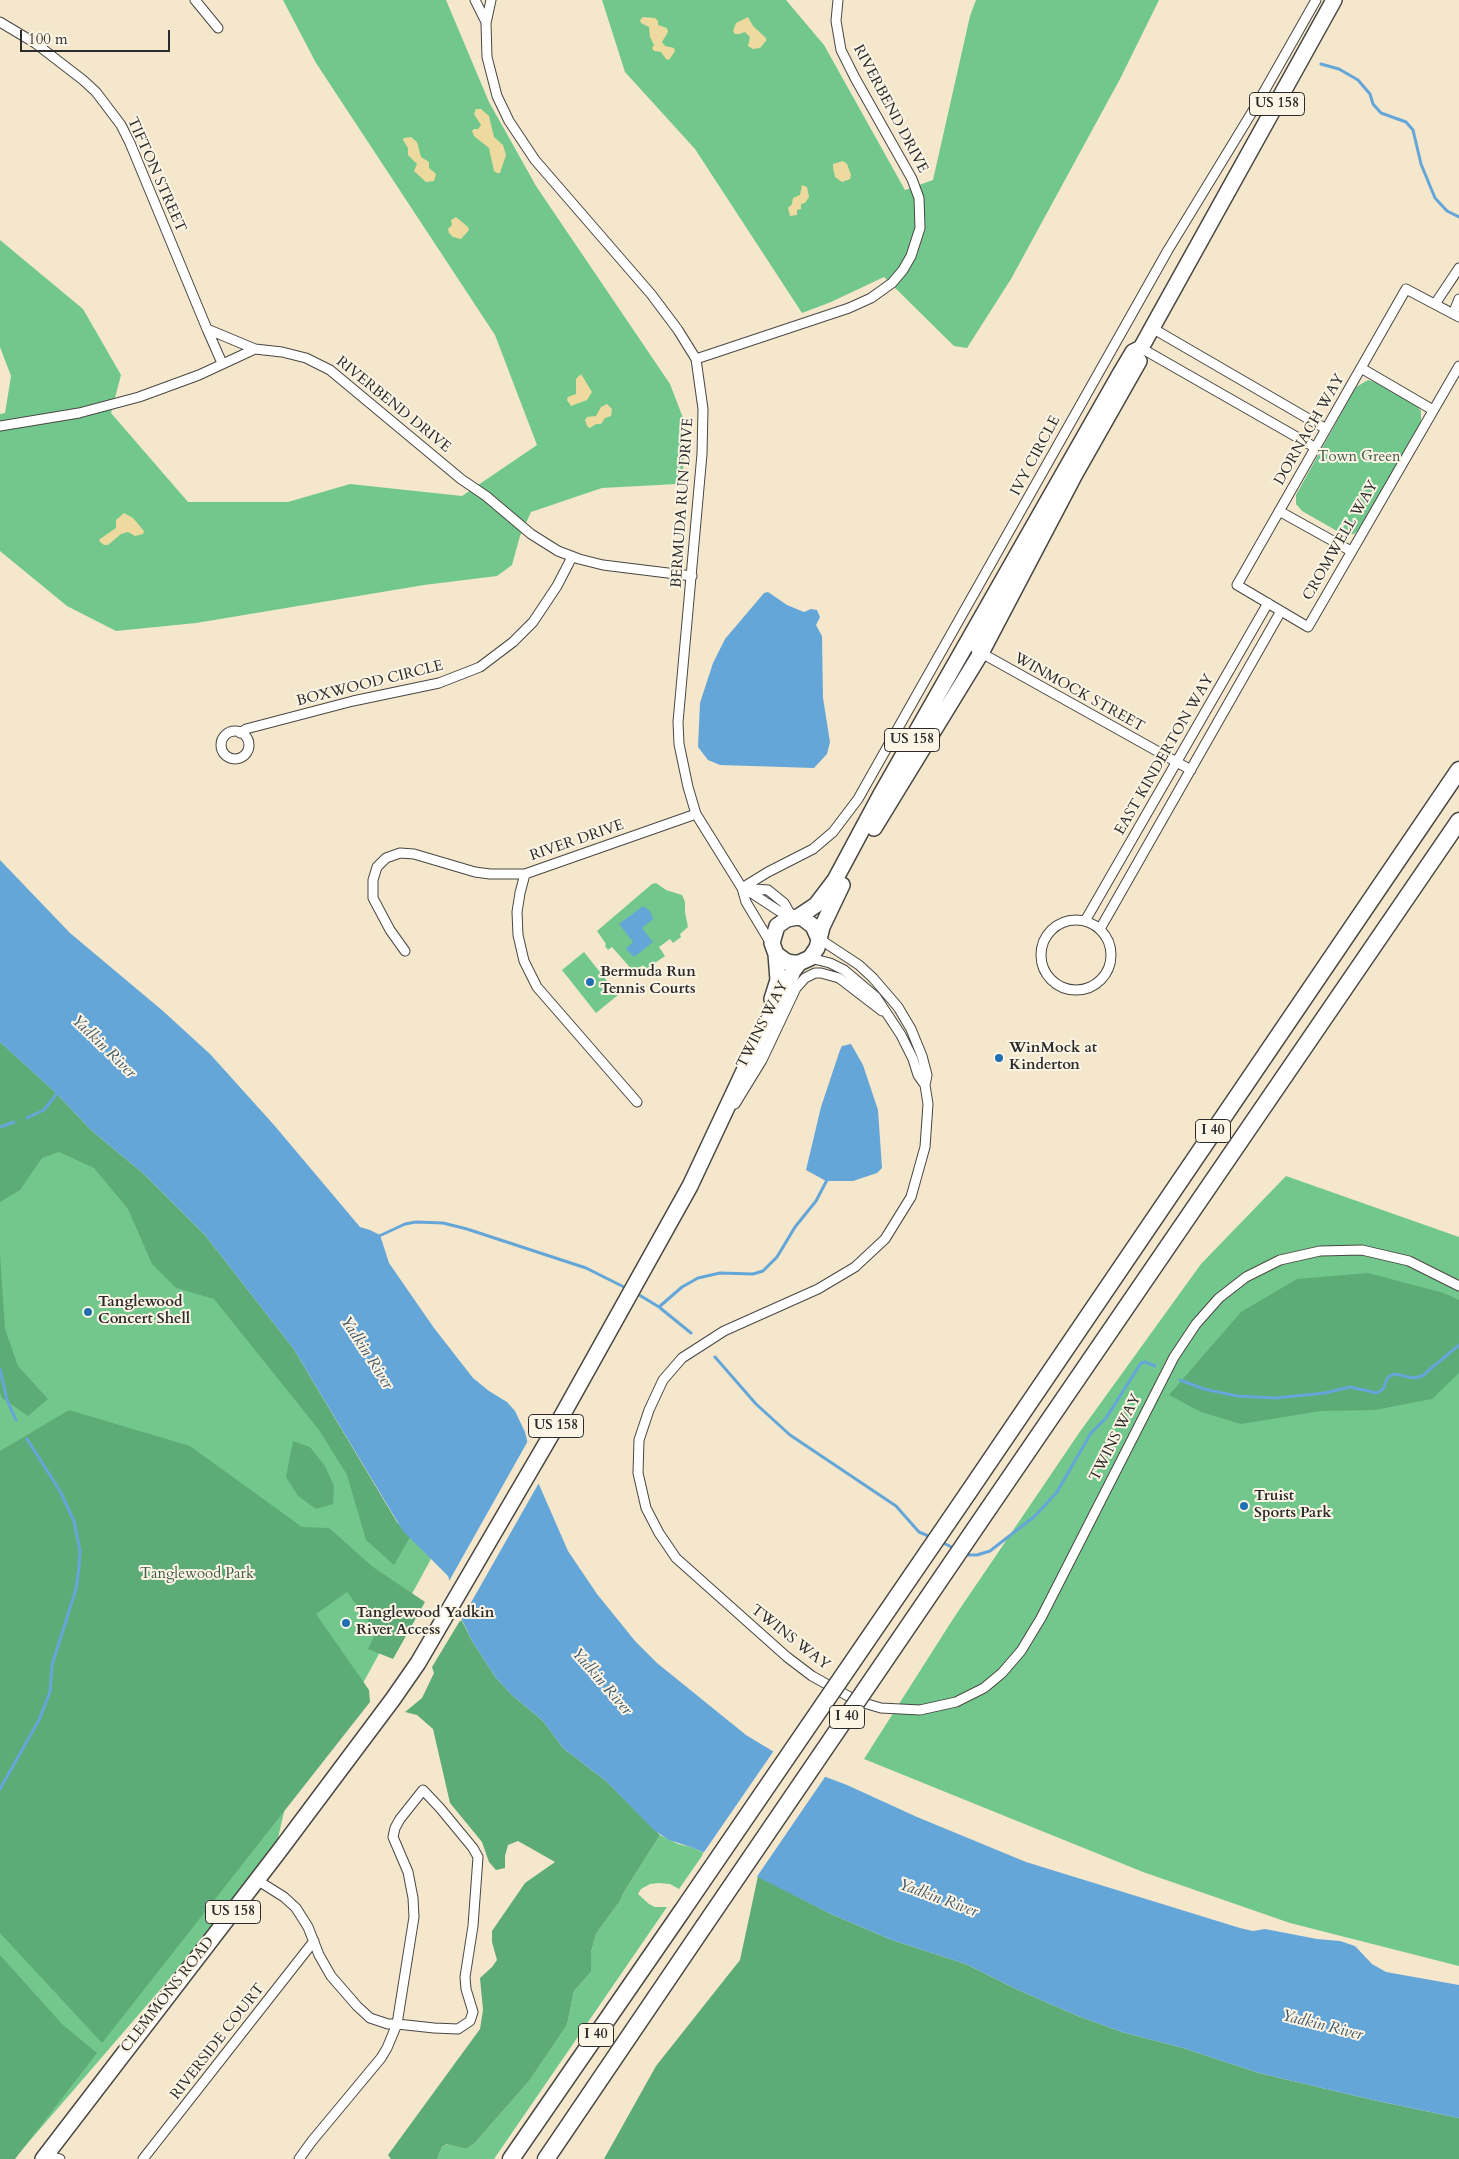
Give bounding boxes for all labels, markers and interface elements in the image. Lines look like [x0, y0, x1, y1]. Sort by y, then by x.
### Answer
scale bar [22, 20, 172, 52]
text: 100 m [28, 29, 68, 49]
street label: RIVERBEND DRIVE [849, 42, 931, 176]
road number: US 158 [1250, 92, 1304, 116]
street label: TIFTON STREET [123, 115, 189, 235]
street label: RIVERBEND DRIVE [332, 353, 454, 457]
street label: DORNACH WAY [1271, 371, 1349, 489]
street label: IVY CIRCLE [1007, 413, 1065, 499]
street label: BERMUDA RUN DRIVE [668, 417, 698, 589]
park label: Town Green [1317, 449, 1401, 467]
street label: CROMWELL WAY [1299, 478, 1383, 604]
street label: WINMOCK STREET [1011, 650, 1147, 736]
street label: BOXWOOD CIRCLE [295, 657, 445, 711]
street label: EAST KINDERTON WAY [1112, 671, 1218, 839]
road number: US 158 [884, 728, 940, 752]
street label: RIVER DRIVE [528, 817, 626, 865]
place label: Bermuda Run Tennis Courts [600, 964, 696, 999]
marker: Bermuda Run Tennis Courts [584, 976, 596, 988]
street label: TWINS WAY [733, 978, 793, 1072]
water label: Yadkin River [67, 1011, 139, 1083]
place label: WinMock at Kinderton [1009, 1040, 1097, 1075]
marker: WinMock at Kinderton [993, 1052, 1005, 1064]
road number: I 40 [1196, 1120, 1230, 1142]
place label: Tanglewood Concert Shell [98, 1294, 190, 1329]
marker: Tanglewood Concert Shell [82, 1306, 94, 1318]
water label: Yadkin River [335, 1313, 397, 1393]
street label: TWINS WAY [1086, 1391, 1146, 1485]
road number: US 158 [528, 1414, 584, 1438]
place label: Truist Sports Park [1254, 1488, 1332, 1523]
marker: Truist Sports Park [1238, 1500, 1250, 1512]
park label: Tanglewood Park [140, 1566, 254, 1584]
street label: TWINS WAY [747, 1602, 833, 1674]
place label: Tanglewood Yadkin River Access [356, 1605, 494, 1640]
marker: Tanglewood Yadkin River Access [340, 1617, 352, 1629]
water label: Yadkin River [567, 1644, 635, 1720]
road number: I 40 [830, 1705, 864, 1728]
water label: Yadkin River [896, 1876, 980, 1922]
road number: US 158 [206, 1900, 260, 1924]
street label: CLEMMONS ROAD [117, 1934, 219, 2056]
street label: RIVERSIDE COURT [167, 1980, 269, 2104]
water label: Yadkin River [1279, 2007, 1365, 2045]
road number: I 40 [578, 2024, 614, 2046]

